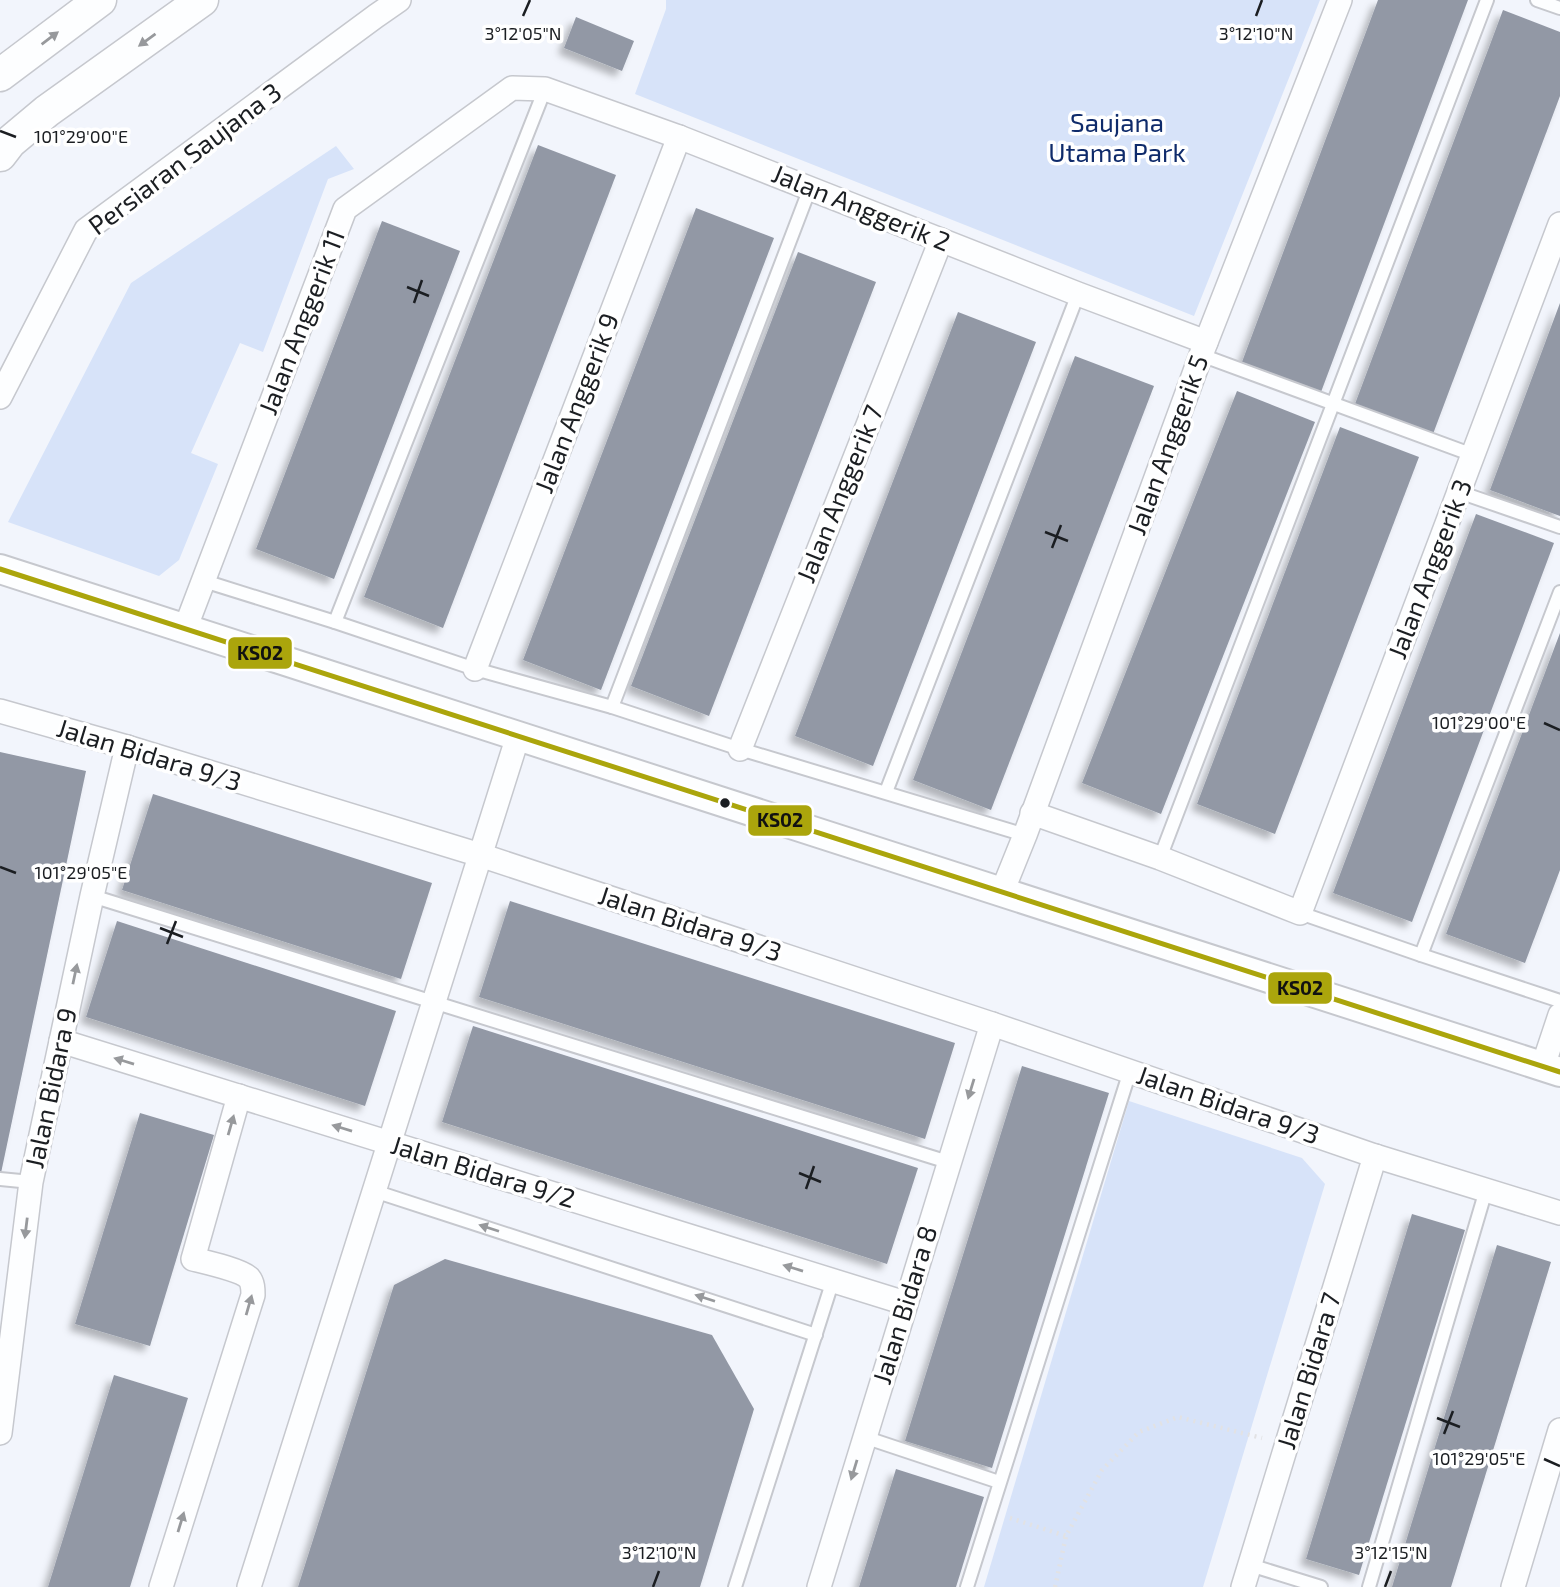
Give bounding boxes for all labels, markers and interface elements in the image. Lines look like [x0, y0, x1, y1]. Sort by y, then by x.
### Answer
text: 3°12'05"N [484, 22, 562, 44]
text: 3°12'10"N [1219, 22, 1293, 44]
one-way arrow [41, 31, 59, 45]
one-way arrow [138, 33, 156, 47]
street label: Persiaran Saujana 3 [82, 75, 287, 240]
park label: Saujana Utama Park [1048, 106, 1186, 167]
text: 101°29'00"E [34, 125, 128, 147]
street label: Jalan Anggerik 2 [768, 157, 955, 257]
street label: Jalan Anggerik 11 [251, 224, 350, 418]
street label: Jalan Anggerik 9 [527, 308, 624, 497]
street label: Jalan Anggerik 5 [1120, 350, 1213, 539]
street label: Jalan Anggerik 7 [789, 400, 888, 587]
street label: Jalan Anggerik 3 [1380, 474, 1477, 663]
line badge: KS02 [227, 636, 293, 670]
text: KS02 [237, 641, 283, 664]
street label: Jalan Bidara 9/3 [54, 711, 245, 796]
text: 101°29'00"E [1432, 711, 1526, 733]
unlabelled marker [718, 796, 732, 810]
line badge: KS02 [747, 804, 813, 837]
text: KS02 [757, 808, 803, 831]
text: 101°29'05"E [35, 861, 127, 883]
street label: Jalan Bidara 9/3 [595, 878, 786, 967]
one-way arrow [69, 963, 80, 985]
line badge: KS02 [1267, 971, 1333, 1005]
text: KS02 [1277, 976, 1323, 999]
street label: Jalan Bidara 9 [17, 1005, 82, 1171]
one-way arrow [114, 1055, 135, 1065]
street label: Jalan Bidara 9/3 [1133, 1058, 1324, 1149]
one-way arrow [966, 1078, 976, 1099]
one-way arrow [226, 1113, 237, 1135]
one-way arrow [331, 1122, 352, 1133]
street label: Jalan Bidara 9/2 [387, 1128, 579, 1213]
one-way arrow [20, 1217, 31, 1239]
one-way arrow [478, 1222, 499, 1232]
street label: Jalan Bidara 8 [865, 1222, 942, 1388]
one-way arrow [782, 1262, 803, 1272]
street label: Jalan Bidara 7 [1269, 1289, 1346, 1452]
one-way arrow [694, 1292, 715, 1303]
one-way arrow [245, 1294, 255, 1315]
text: 101°29'05"E [1433, 1447, 1525, 1469]
one-way arrow [849, 1460, 859, 1481]
one-way arrow [177, 1511, 187, 1532]
text: 3°12'10"N [622, 1541, 696, 1563]
text: 3°12'15"N [1354, 1541, 1428, 1563]

